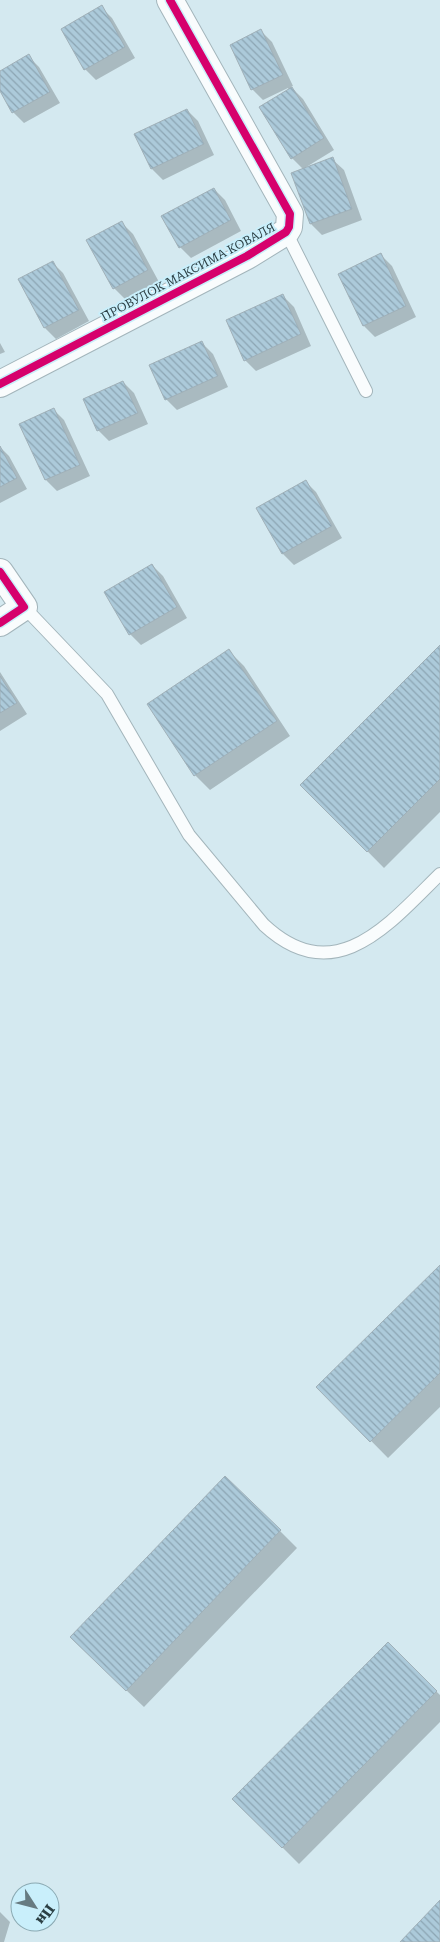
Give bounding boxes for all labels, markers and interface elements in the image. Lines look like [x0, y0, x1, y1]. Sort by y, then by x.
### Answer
street label: ПРОВУЛОК МАКСИМА КОВАЛЯ [99, 220, 277, 324]
north arrow [10, 1882, 60, 1932]
text: Пн [33, 1901, 58, 1928]

